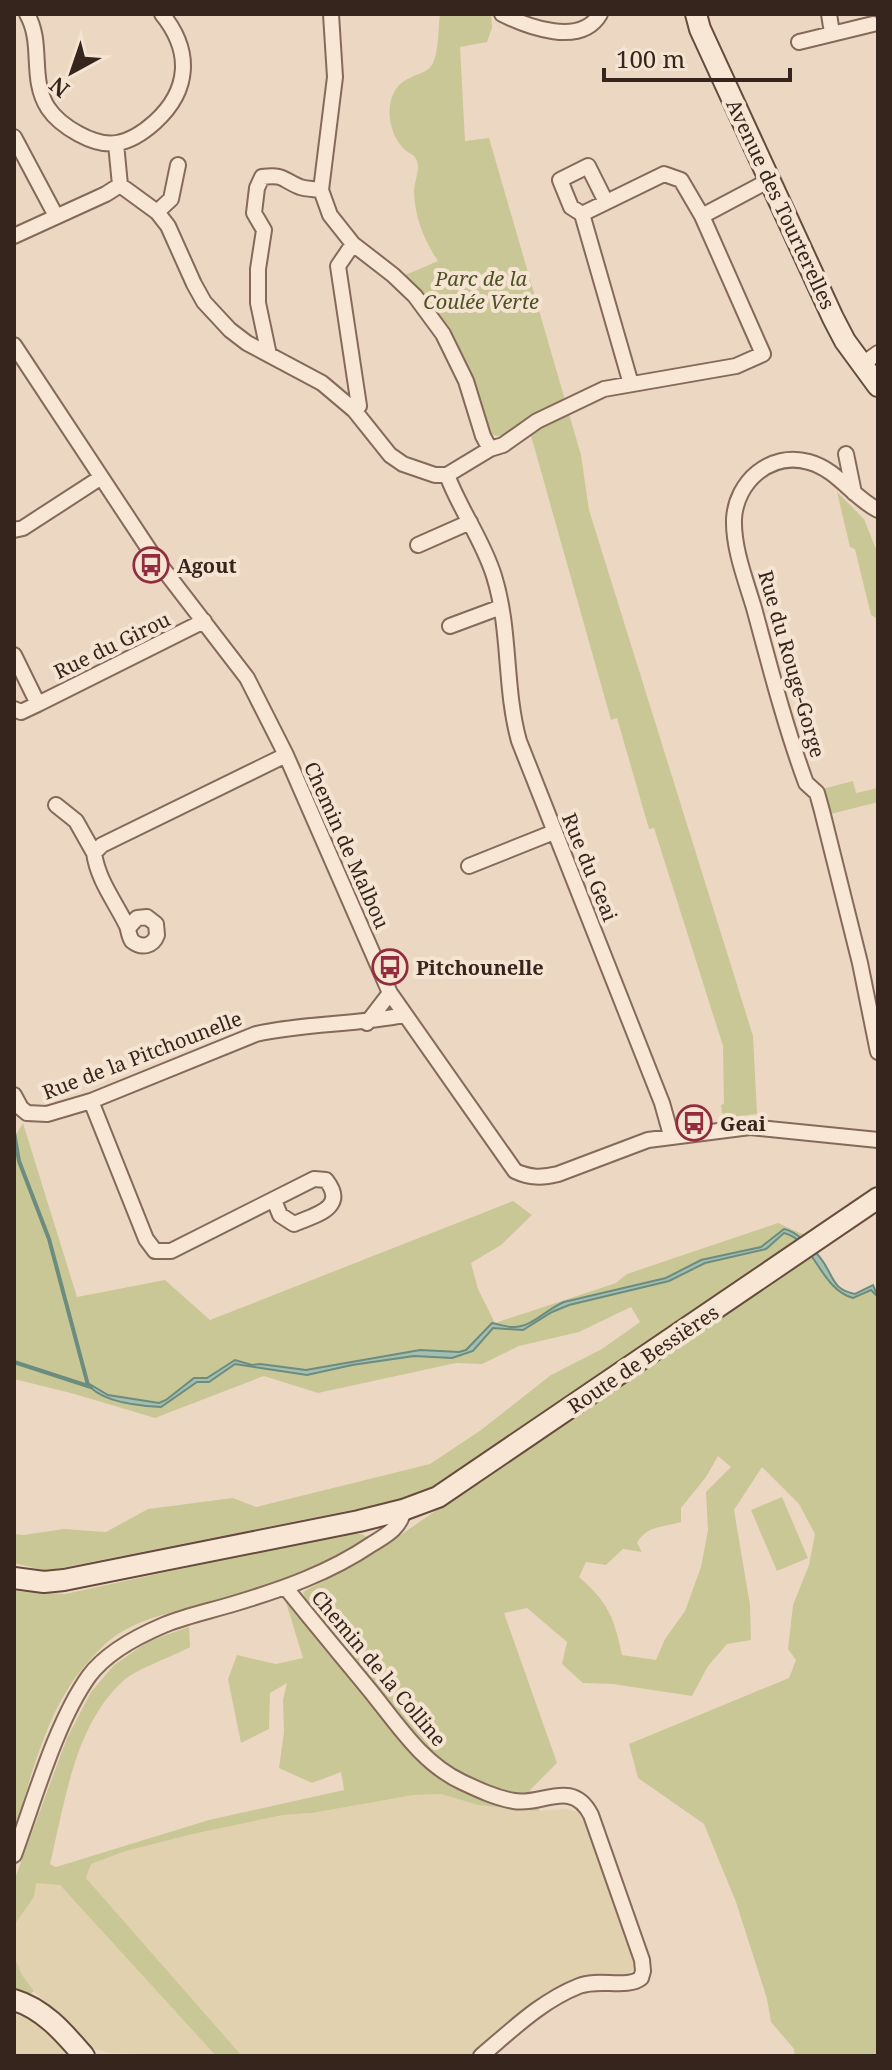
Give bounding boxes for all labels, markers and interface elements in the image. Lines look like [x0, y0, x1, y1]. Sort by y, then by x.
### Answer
north arrow [32, 32, 112, 112]
scale bar [604, 32, 790, 82]
text: 100 m [616, 42, 685, 75]
text: N [42, 71, 75, 105]
street label: Avenue des Tourterelles [720, 95, 842, 313]
park label: Parc de la Coulée Verte [423, 265, 539, 315]
bus stop icon: Agout [132, 546, 170, 584]
place label: Agout [177, 552, 237, 579]
street label: Rue du Rouge-Gorge [752, 567, 832, 761]
street label: Rue du Girou [49, 605, 175, 685]
street label: Chemin de Malbou [298, 757, 396, 933]
street label: Rue du Geai [556, 809, 624, 926]
bus stop icon: Pitchounelle [371, 948, 409, 986]
place label: Pitchounelle [416, 954, 544, 981]
street label: Rue de la Pitchounelle [38, 1004, 246, 1106]
bus stop icon: Geai [675, 1104, 713, 1142]
place label: Geai [720, 1110, 766, 1137]
street label: Route de Bessières [562, 1298, 724, 1420]
street label: Chemin de la Colline [306, 1584, 452, 1752]

